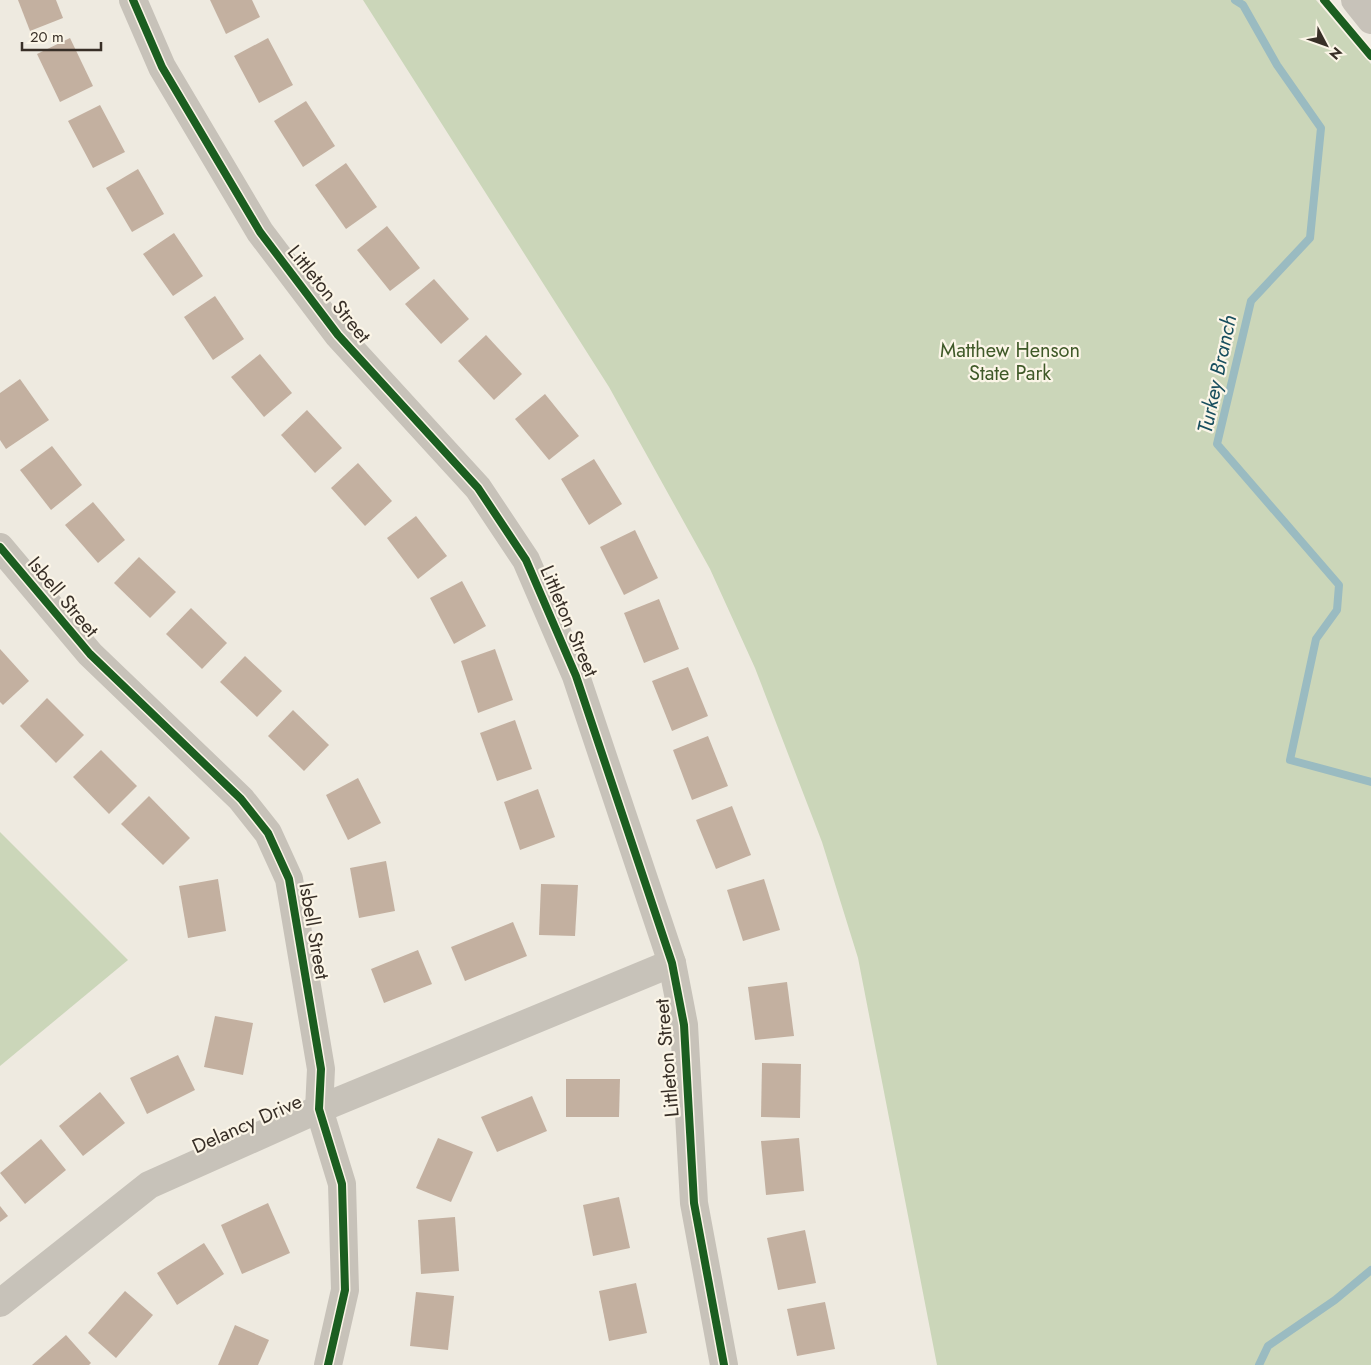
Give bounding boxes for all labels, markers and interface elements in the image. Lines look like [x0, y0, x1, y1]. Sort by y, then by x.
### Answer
scale bar [22, 20, 101, 52]
north arrow [1301, 20, 1351, 70]
text: 20 m [30, 26, 64, 48]
text: N [1325, 43, 1347, 64]
street label: Littleton Street [280, 239, 378, 349]
water label: Turkey Branch [1190, 312, 1244, 436]
park label: Matthew Henson State Park [940, 336, 1080, 388]
street label: Isbell Street [21, 550, 106, 644]
street label: Littleton Street [532, 561, 606, 681]
street label: Isbell Street [291, 880, 337, 982]
street label: Littleton Street [647, 997, 687, 1118]
street label: Delancy Drive [187, 1087, 307, 1161]

